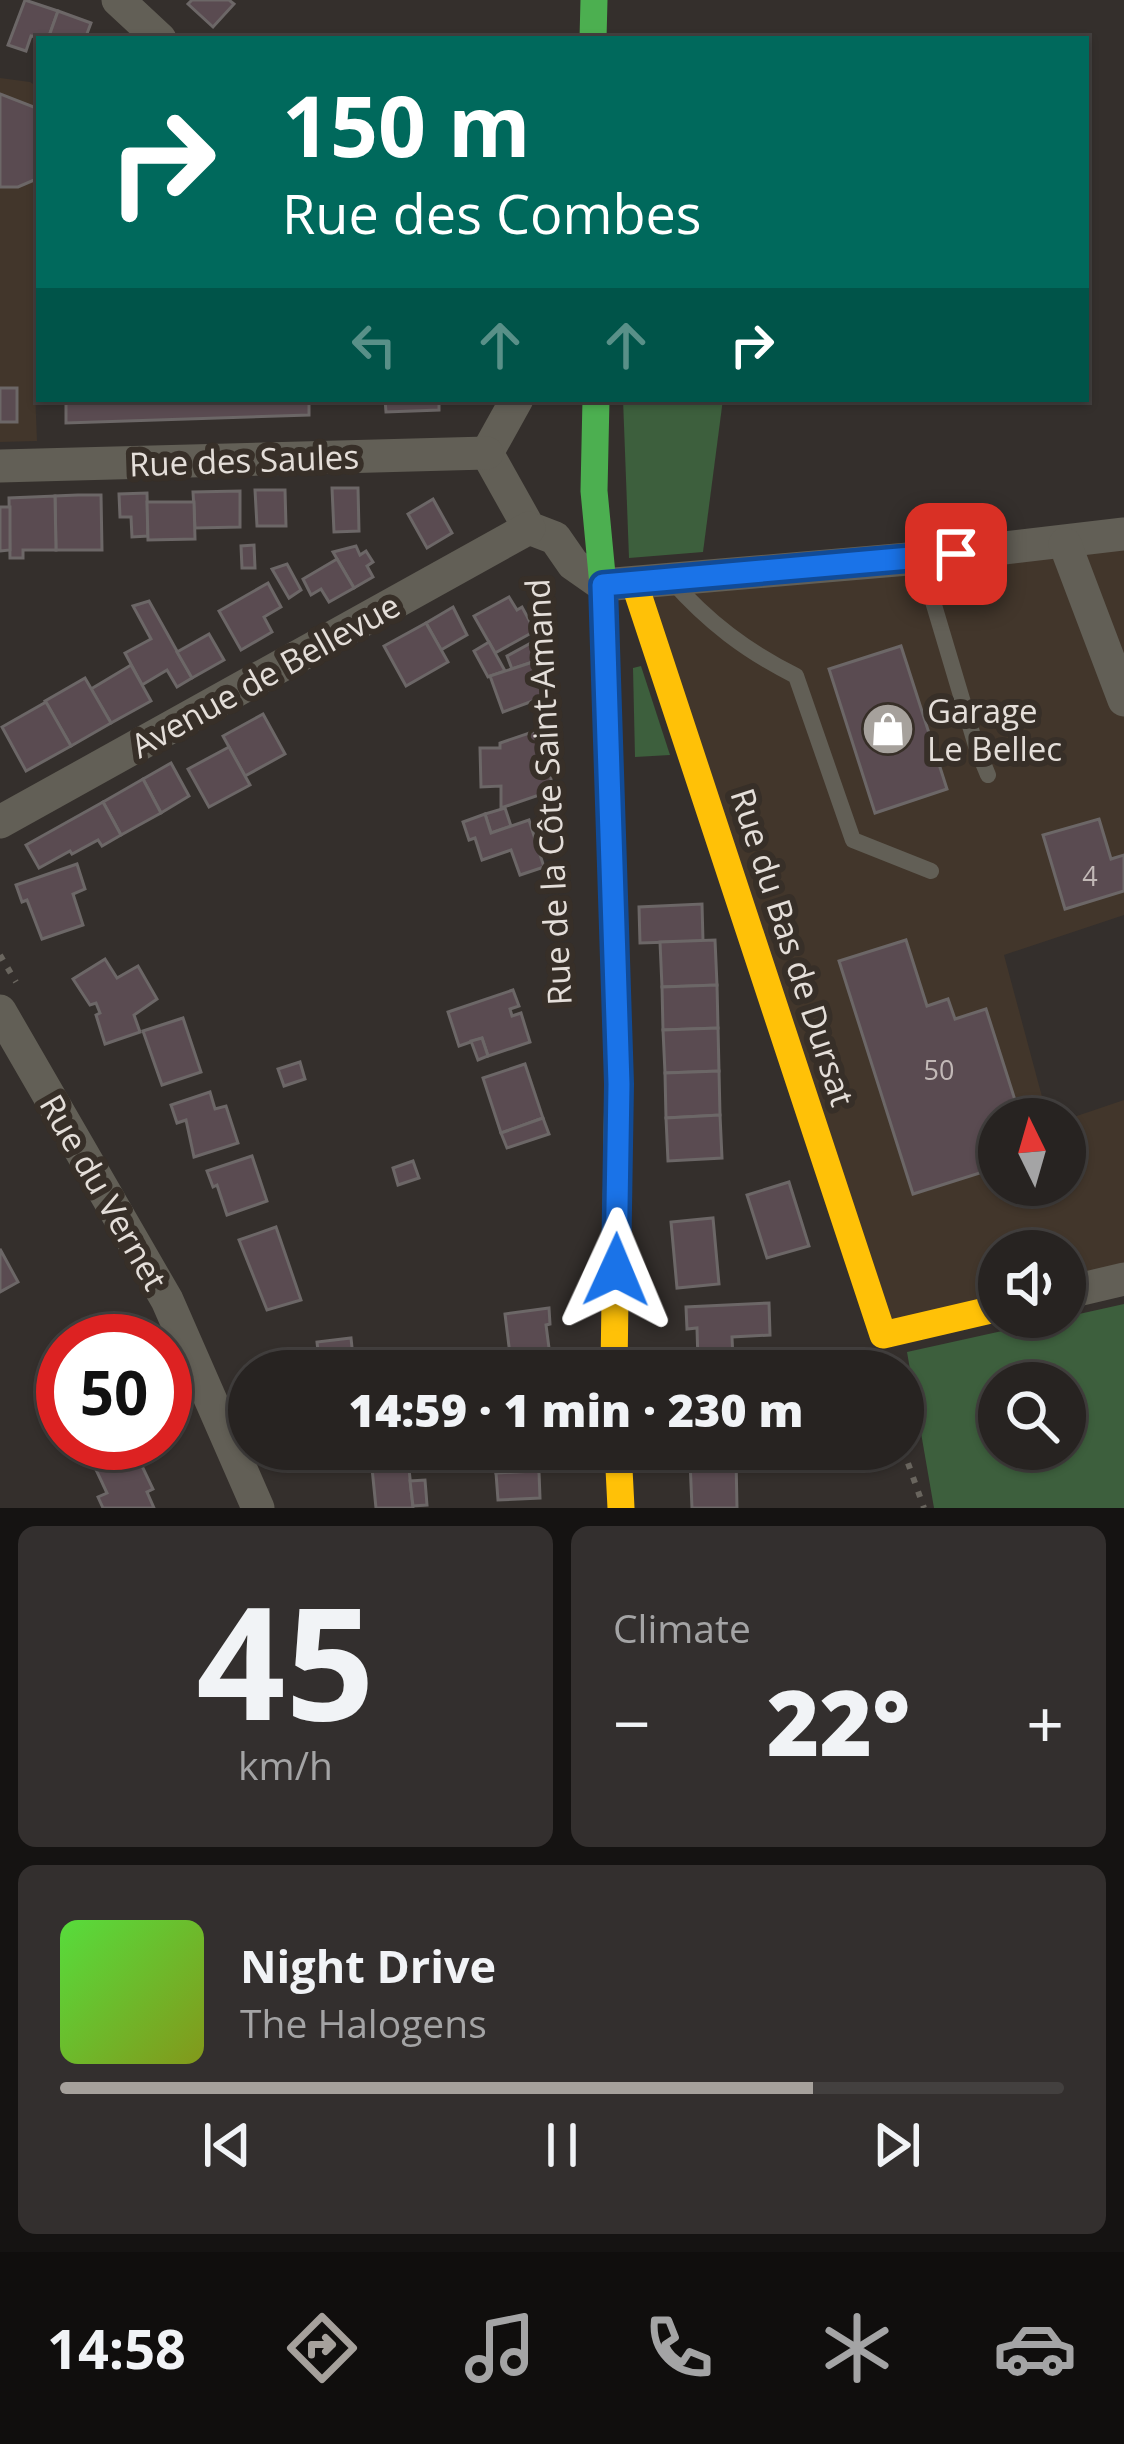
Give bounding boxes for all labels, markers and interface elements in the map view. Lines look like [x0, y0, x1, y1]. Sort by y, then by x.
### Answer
text: 150 m [282, 67, 530, 182]
icon: right [84, 84, 240, 240]
text: Rue des Combes [282, 176, 702, 250]
icon: left [341, 312, 407, 378]
icon: ahead [467, 312, 533, 378]
icon: ahead [593, 312, 659, 378]
icon: right [719, 312, 785, 378]
street label: Rue des Saules [128, 434, 360, 486]
pin [905, 503, 1007, 605]
icon: arrive [923, 521, 989, 587]
street label: Rue de la Côte Saint-Amand [514, 577, 582, 1007]
street label: Avenue de Bellevue [122, 582, 408, 768]
place label: Garage Le Bellec [927, 688, 1062, 771]
shop icon: Garage Le Bellec [860, 701, 916, 757]
street label: Rue du Bas de Dursat [720, 782, 866, 1112]
house number: 4 [1082, 857, 1098, 894]
house number: 50 [924, 1051, 954, 1088]
street label: Rue du Vernet [30, 1086, 178, 1298]
north arrow [978, 1098, 1086, 1206]
map controls [978, 1098, 1086, 1470]
position arrow [553, 1207, 679, 1333]
button: sound [978, 1230, 1086, 1338]
speed limit sign: 50 [36, 1314, 192, 1470]
button: search [978, 1362, 1086, 1470]
text: 14:59 · 1 min · 230 m [349, 1379, 803, 1440]
text: 45 [196, 1553, 375, 1766]
text: Climate [613, 1601, 751, 1654]
text: 22° [767, 1660, 910, 1782]
text: − [613, 1677, 651, 1767]
text: + [1026, 1677, 1064, 1767]
text: km/h [238, 1738, 333, 1791]
text: Night Drive [240, 1935, 496, 1996]
text: The Halogens [240, 1996, 487, 2049]
icon: previous [194, 2112, 260, 2178]
icon: pause [529, 2112, 595, 2178]
icon: next [864, 2112, 930, 2178]
icon: directions [280, 2306, 364, 2390]
icon: music [458, 2306, 542, 2390]
icon: phone [637, 2306, 721, 2390]
icon: climate [815, 2306, 899, 2390]
icon: car [993, 2306, 1077, 2390]
text: 14:58 [47, 2311, 186, 2385]

